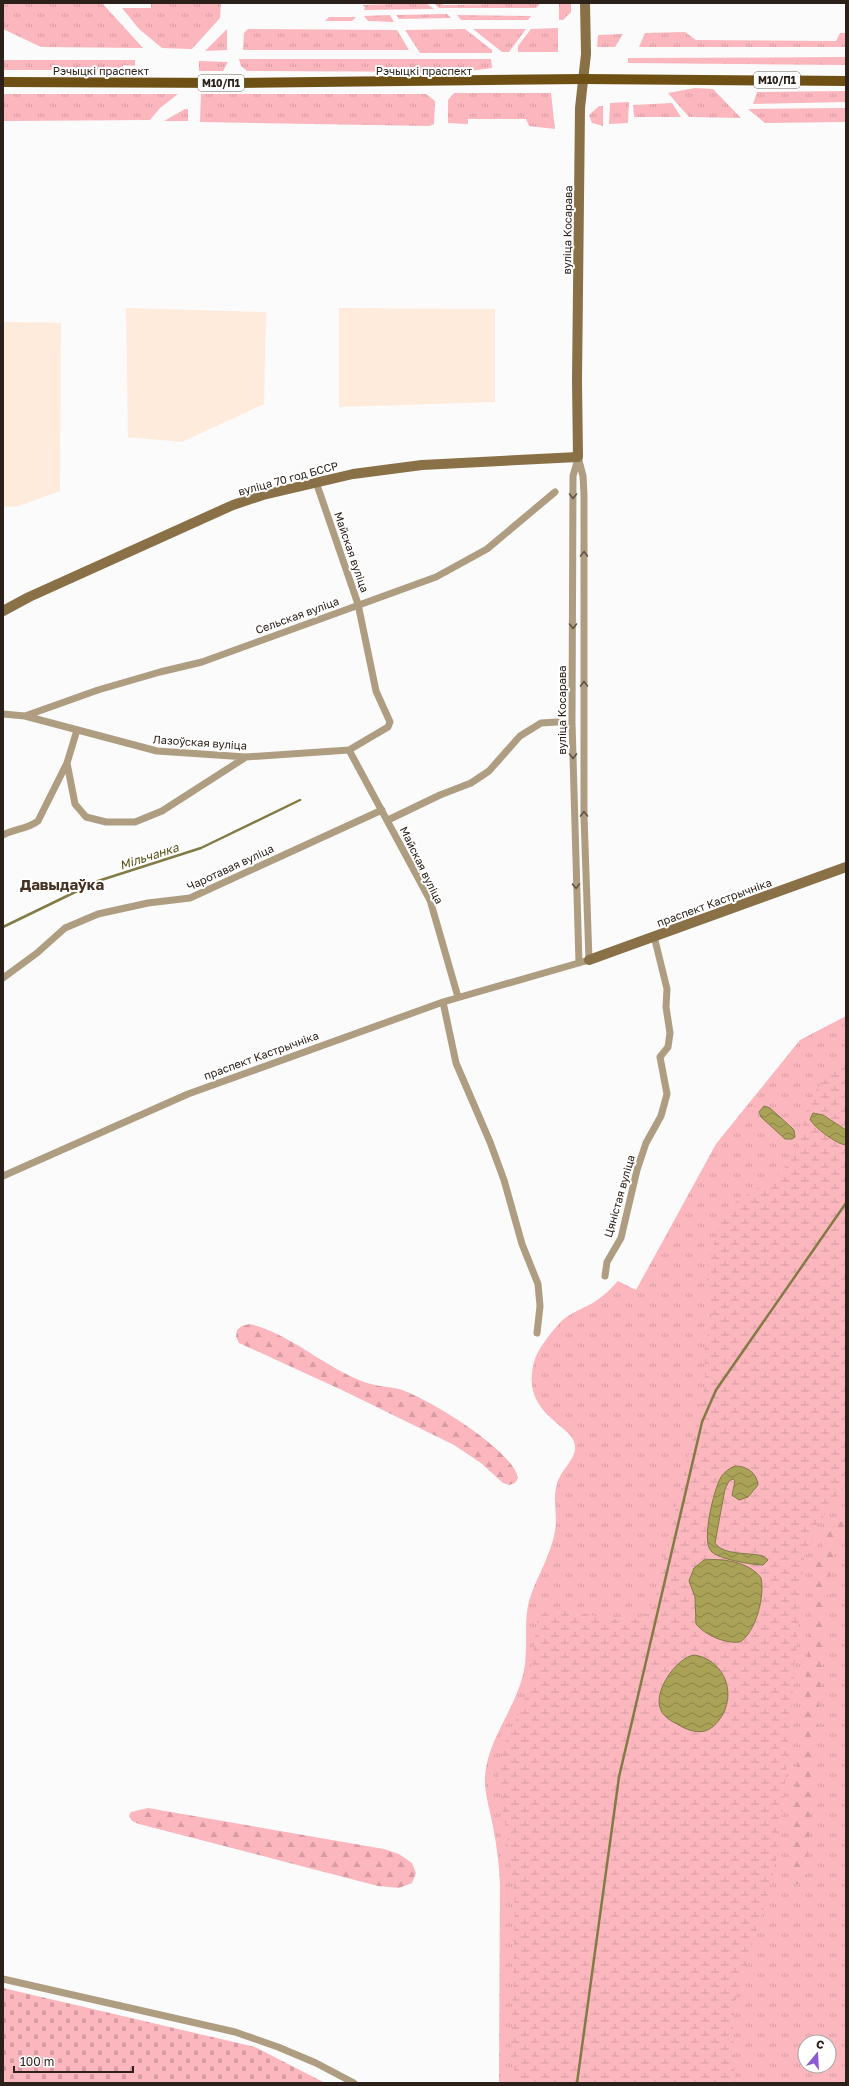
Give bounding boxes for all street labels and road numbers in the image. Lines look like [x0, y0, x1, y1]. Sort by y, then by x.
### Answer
street label: Рэчыцкі праспект [53, 64, 150, 77]
street label: Рэчыцкі праспект [376, 64, 473, 77]
road number: М10/П1 [754, 72, 800, 88]
road number: М10/П1 [198, 75, 244, 91]
street label: вуліца Косарава [560, 185, 574, 275]
street label: вуліца 70 год БССР [237, 458, 339, 498]
street label: Майская вуліца [332, 510, 372, 594]
street label: Сельская вуліца [253, 594, 341, 636]
street label: вуліца Косарава [555, 666, 568, 754]
street label: Лазоўская вуліца [153, 732, 247, 752]
street label: Майская вуліца [398, 824, 446, 906]
street label: Чаротавая вуліца [185, 841, 275, 893]
street label: праспект Кастрычніка [655, 875, 773, 929]
street label: праспект Кастрычніка [202, 1028, 320, 1082]
street label: Цяністая вуліца [601, 1153, 637, 1239]

